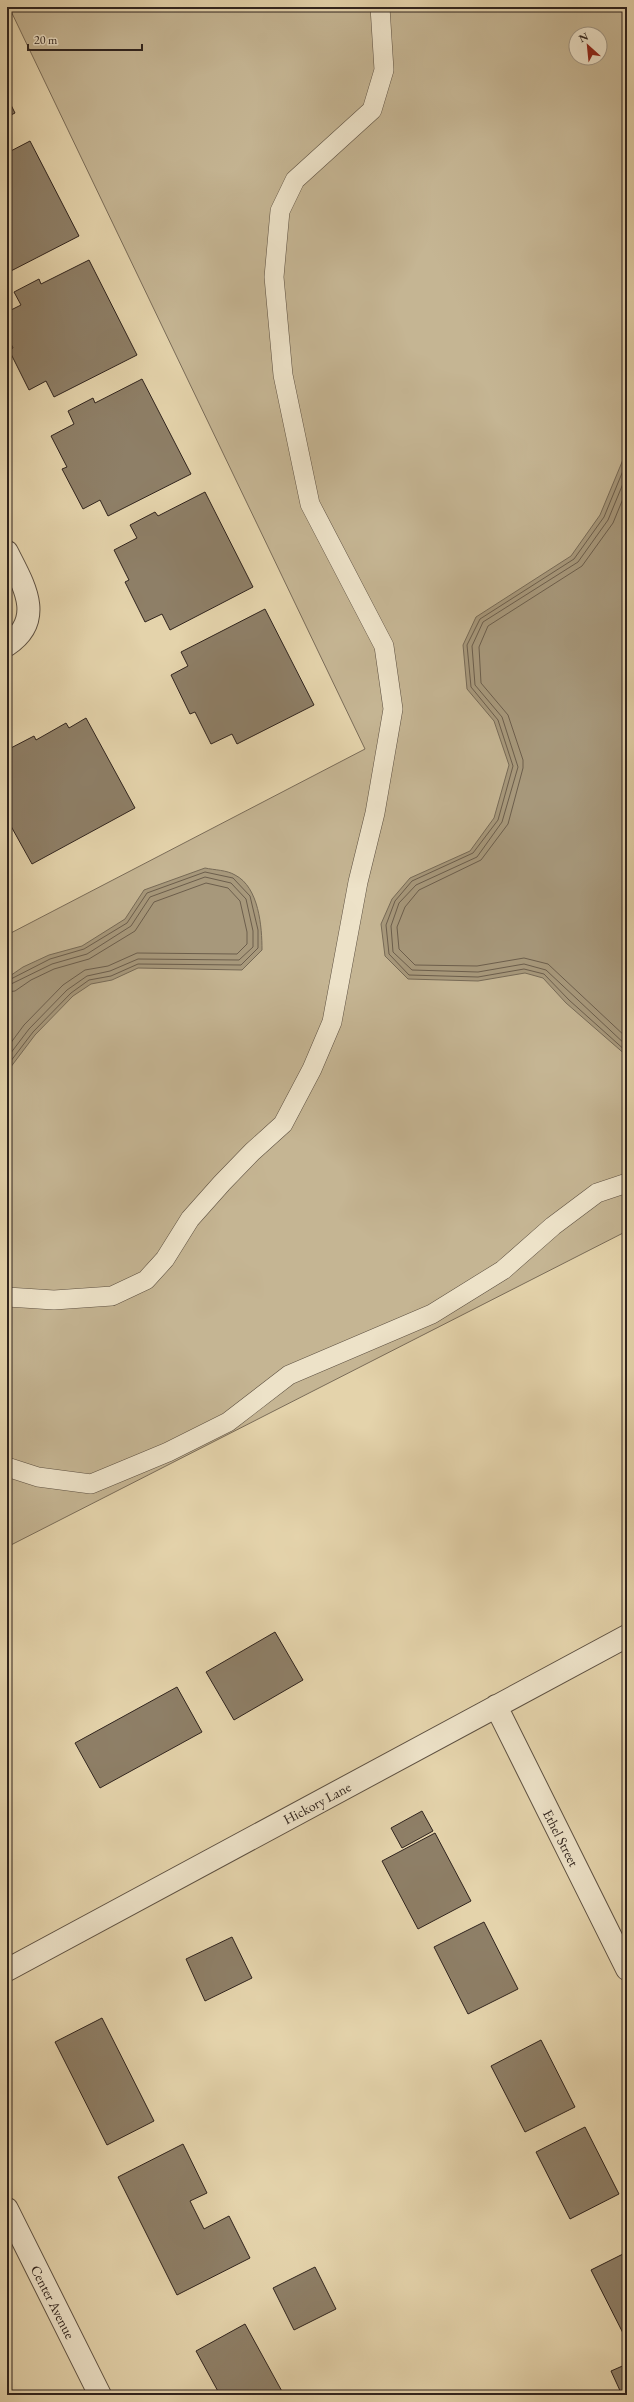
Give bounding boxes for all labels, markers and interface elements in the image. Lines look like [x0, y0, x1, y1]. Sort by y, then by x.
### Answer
scale bar [28, 26, 142, 52]
north arrow [568, 26, 608, 66]
text: N [576, 29, 591, 45]
text: 20 m [34, 32, 58, 48]
street label: Hickory Lane [280, 1777, 354, 1828]
street label: Ethel Street [539, 1806, 583, 1870]
street label: Center Avenue [27, 2262, 79, 2342]

